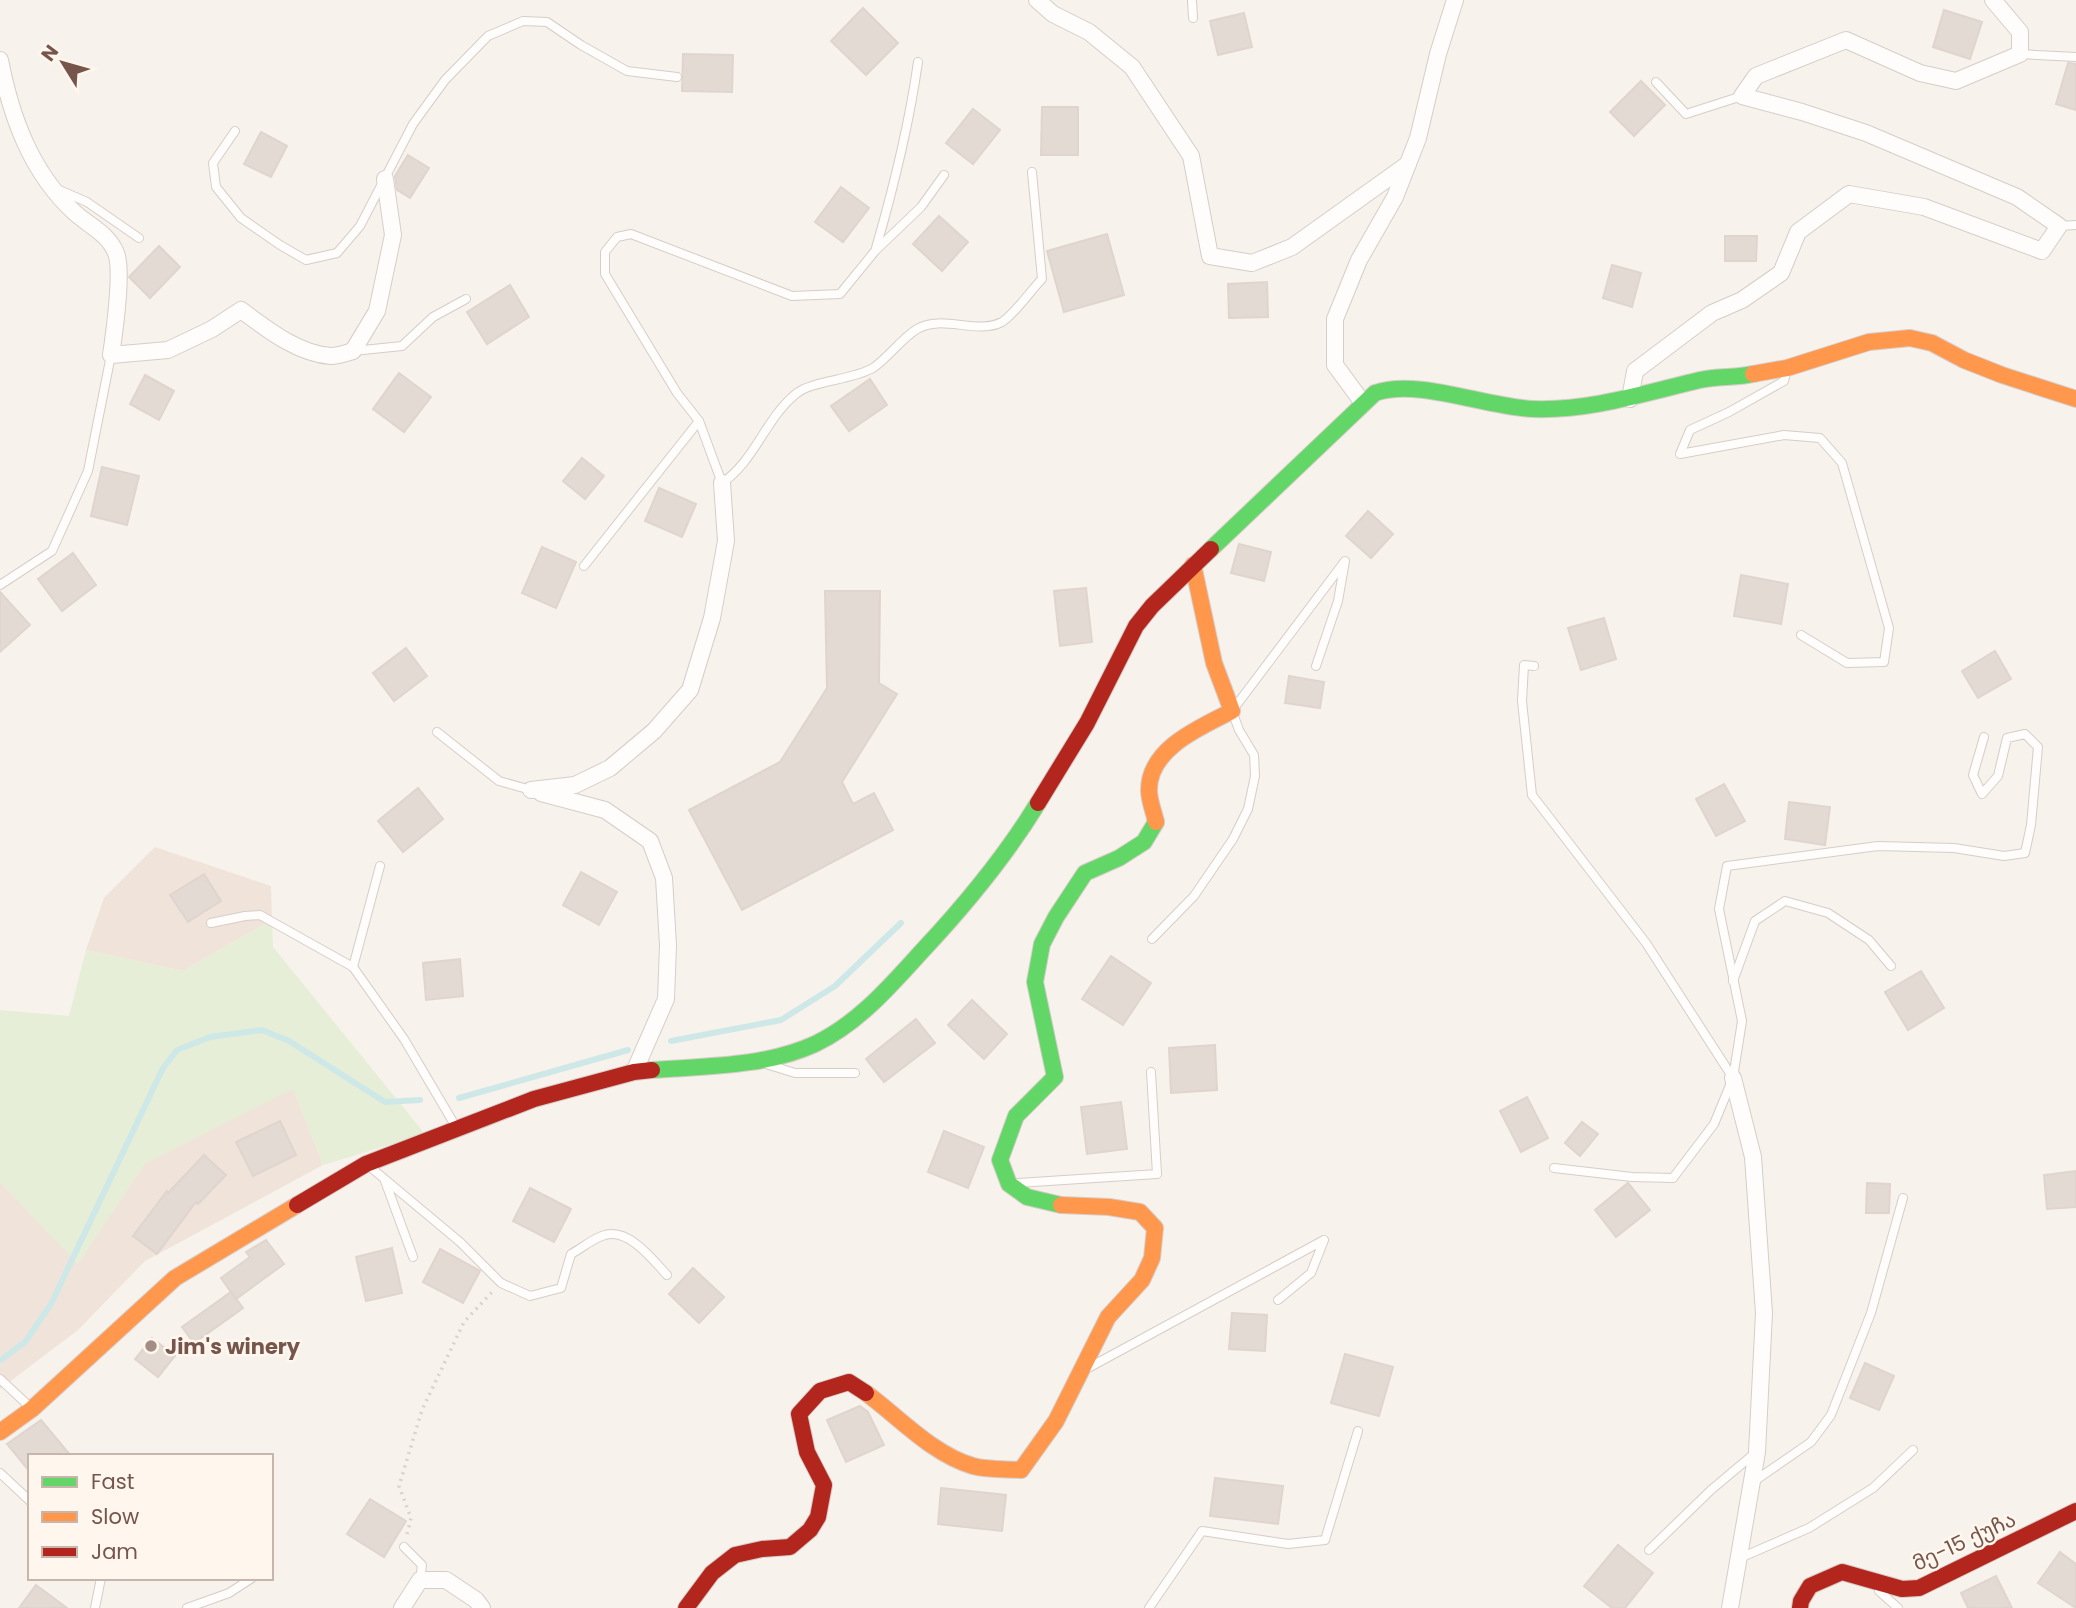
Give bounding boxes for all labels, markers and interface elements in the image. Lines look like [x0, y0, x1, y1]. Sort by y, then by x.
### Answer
north arrow [28, 28, 98, 98]
text: N [35, 39, 65, 67]
place label: Jim's winery [165, 1332, 301, 1361]
marker: Jim's winery [143, 1338, 159, 1354]
legend [28, 1454, 273, 1580]
text: Fast [91, 1467, 134, 1496]
text: Slow [91, 1502, 139, 1531]
street label: მე-15 ქუჩა [1908, 1504, 2020, 1578]
text: Jam [91, 1537, 138, 1566]

